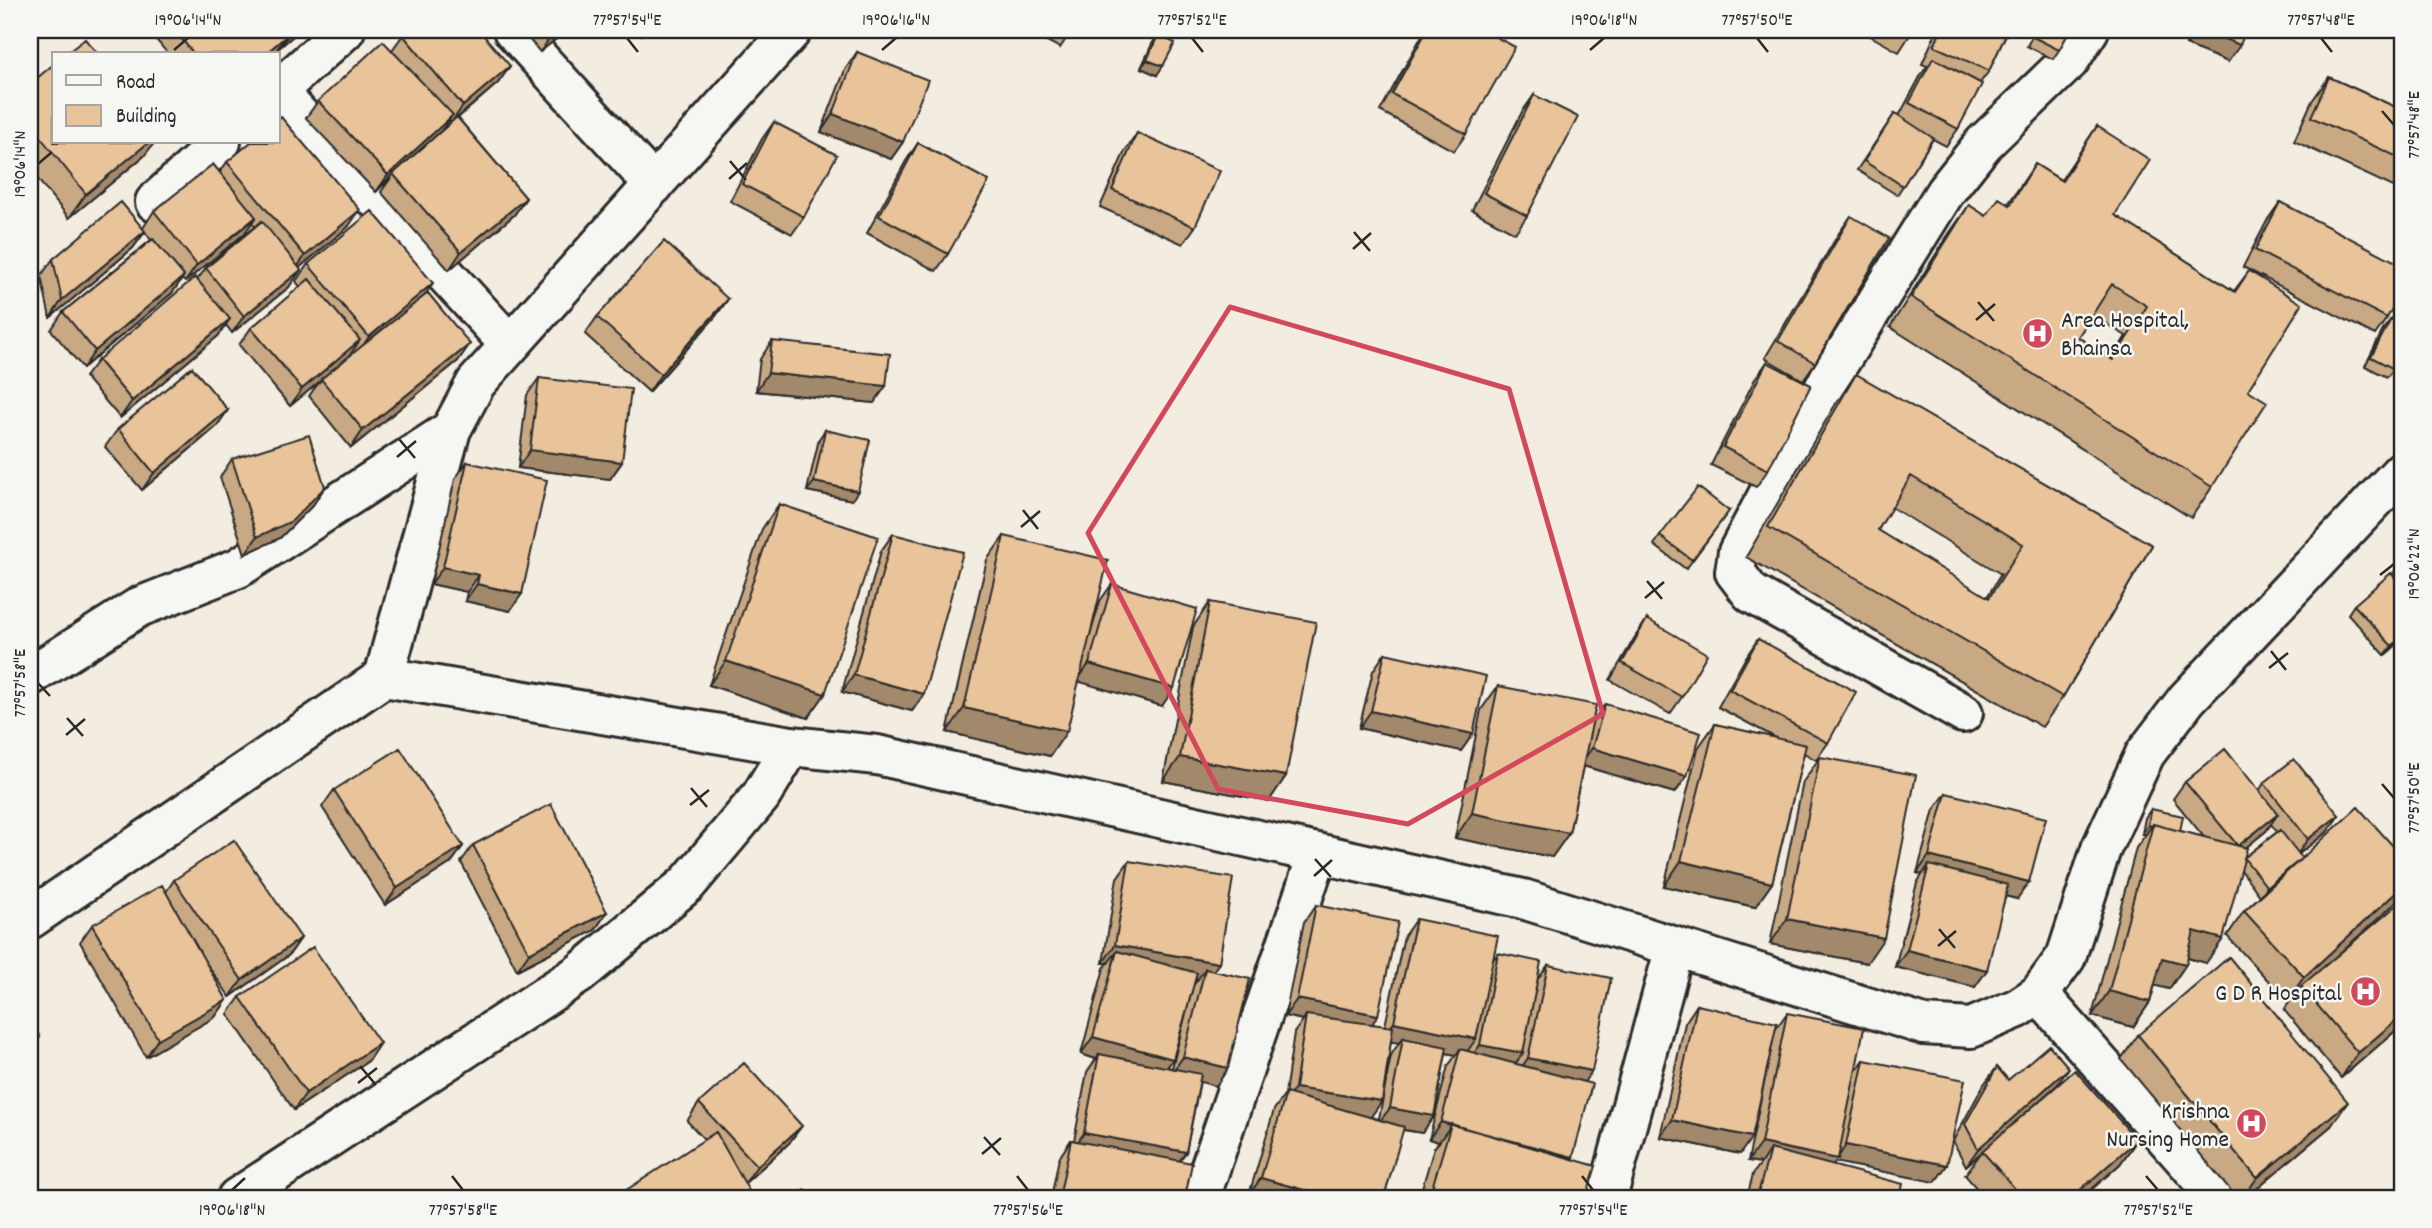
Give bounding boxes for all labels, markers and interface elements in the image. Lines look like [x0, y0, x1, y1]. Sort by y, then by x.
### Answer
text: 19°06'14"N [155, 9, 221, 34]
text: 77°57'54"E [593, 9, 661, 34]
text: 19°06'16"N [862, 9, 930, 34]
text: 77°57'52"E [1157, 9, 1227, 34]
text: 19°06'18"N [1571, 9, 1637, 34]
text: 77°57'50"E [1721, 9, 1793, 34]
text: 77°57'48"E [2287, 9, 2355, 34]
legend [52, 52, 280, 144]
text: Road [116, 69, 155, 99]
text: 77°57'48"E [2403, 91, 2428, 159]
text: Building [116, 103, 176, 133]
text: 19°06'14"N [9, 131, 34, 197]
place label: Area Hospital, Bhainsa [2061, 305, 2189, 367]
hospital icon: Area Hospital, Bhainsa [2021, 316, 2055, 350]
text: 19°06'22"N [2403, 528, 2428, 600]
text: 77°57'58"E [9, 649, 34, 717]
text: 77°57'50"E [2403, 762, 2428, 834]
hospital icon: G D R Hospital [2348, 975, 2382, 1009]
place label: G D R Hospital [2215, 978, 2342, 1012]
place label: Krishna Nursing Home [2106, 1096, 2230, 1158]
hospital icon: Krishna Nursing Home [2235, 1107, 2269, 1141]
text: 19°06'18"N [199, 1199, 265, 1224]
text: 77°57'58"E [429, 1199, 497, 1224]
text: 77°57'56"E [993, 1199, 1063, 1224]
text: 77°57'54"E [1559, 1199, 1627, 1224]
text: 77°57'52"E [2123, 1199, 2193, 1224]

